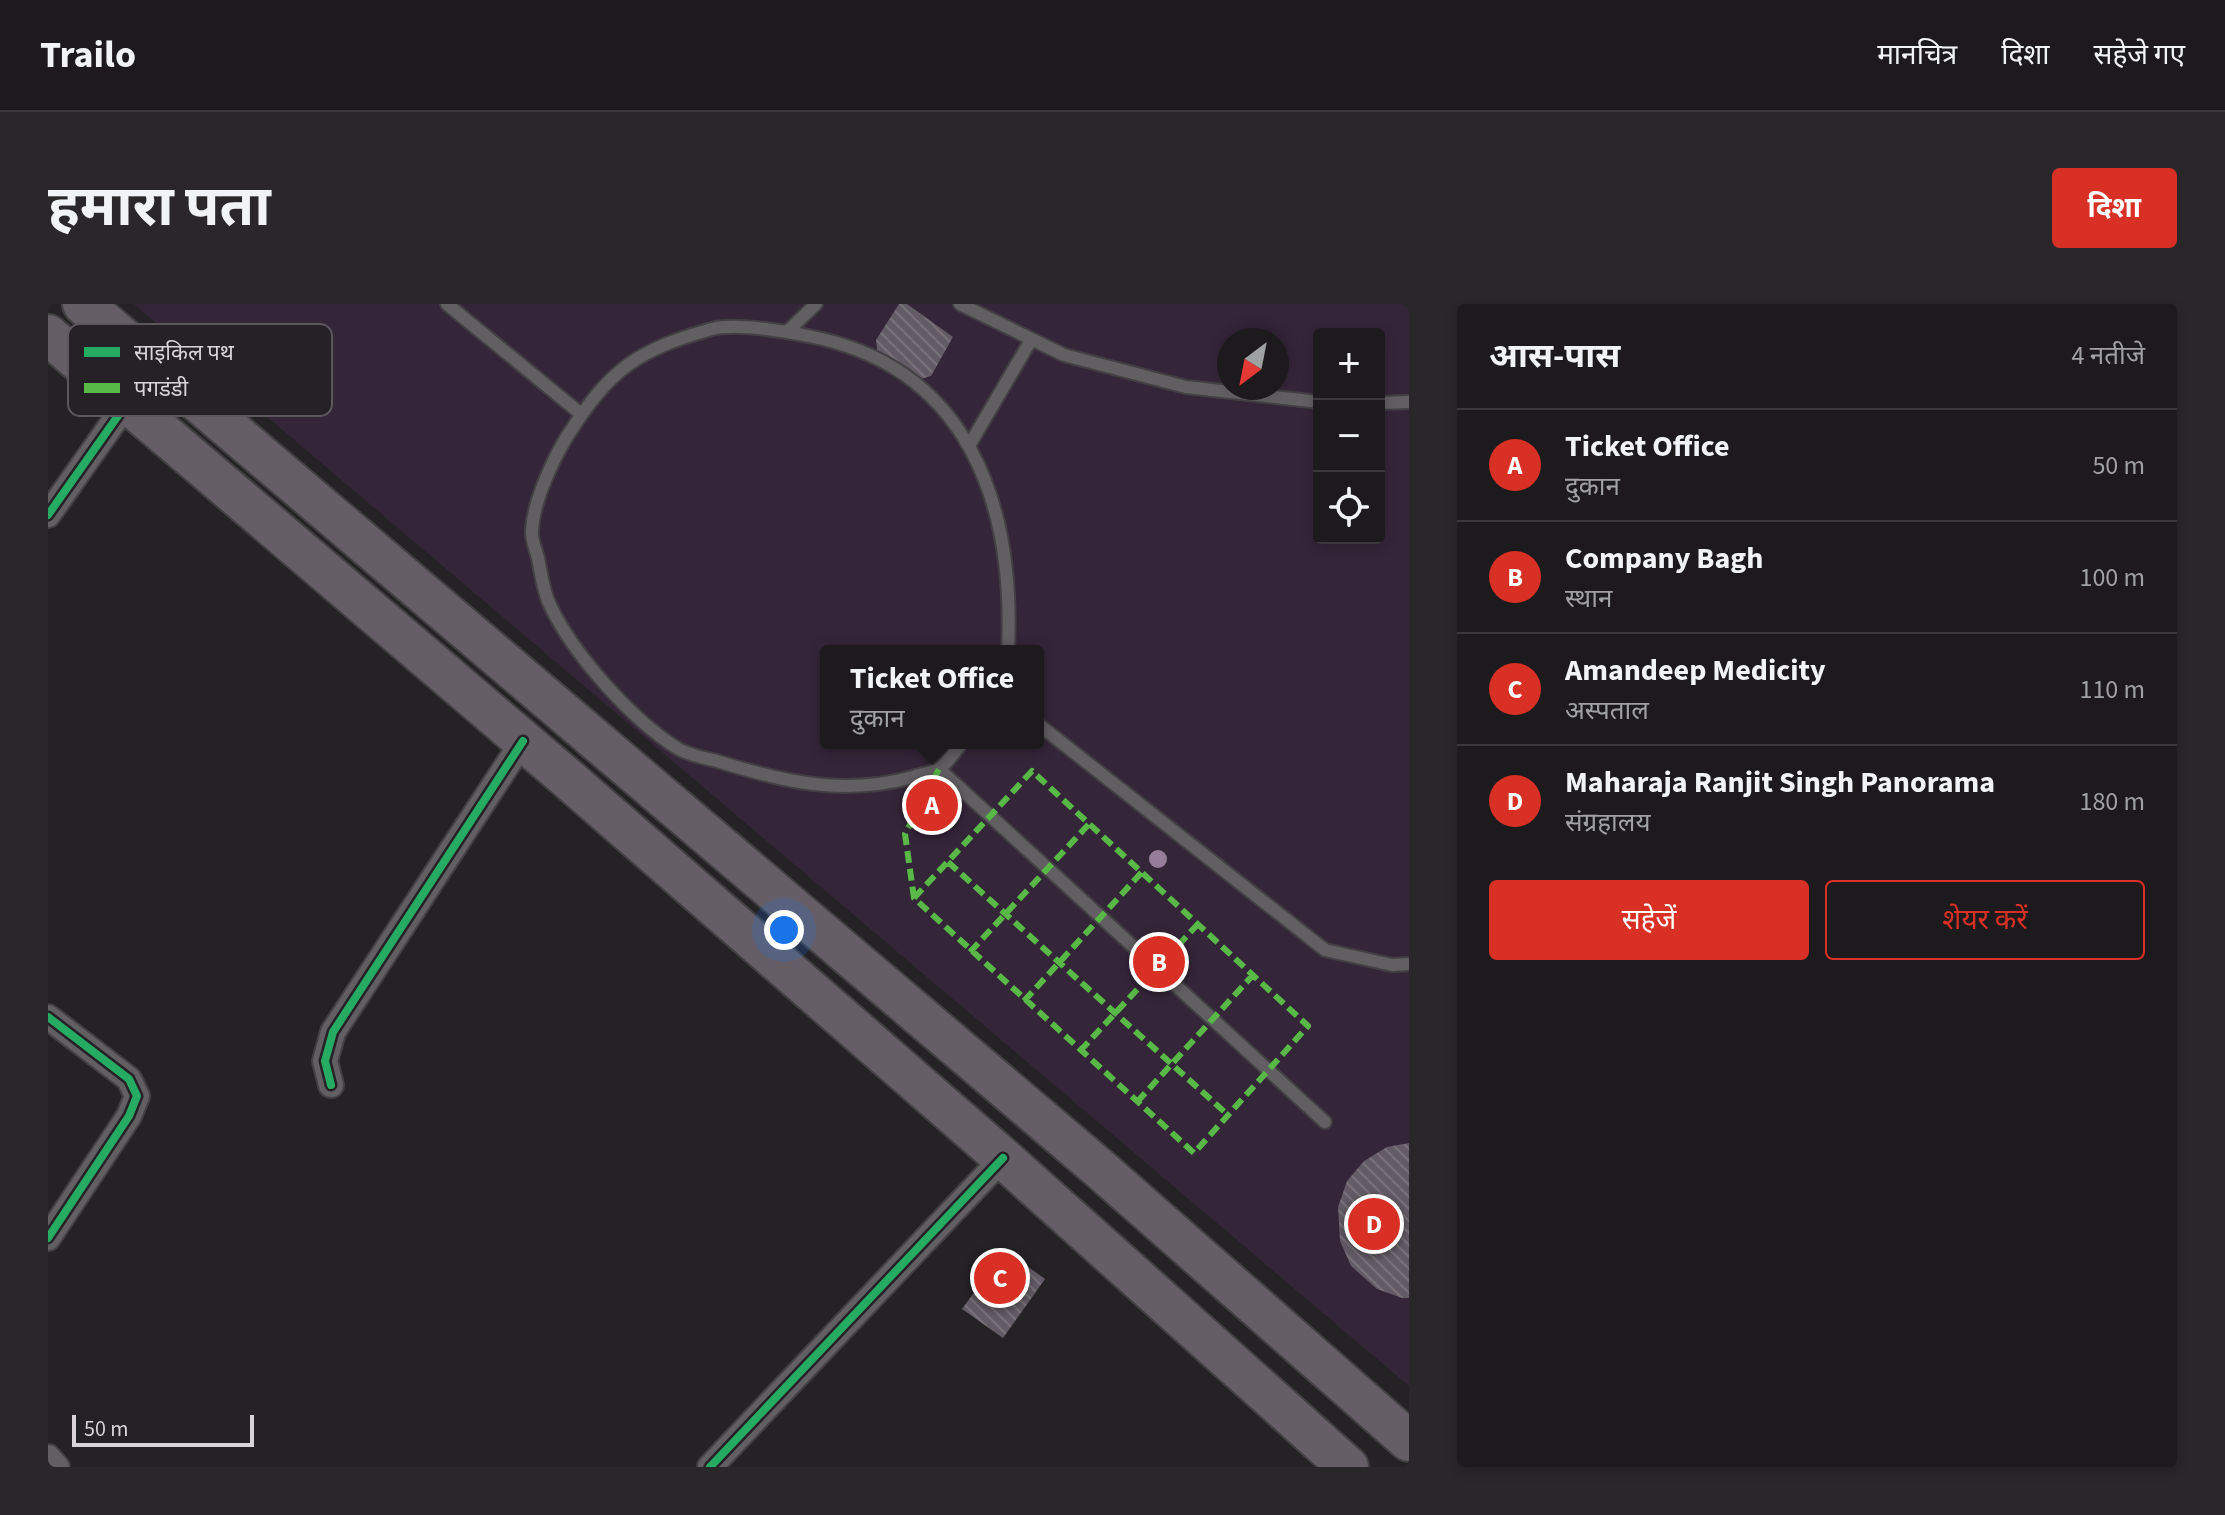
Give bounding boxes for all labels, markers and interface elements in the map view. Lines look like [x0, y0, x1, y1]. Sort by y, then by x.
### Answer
text: Trailo [40, 28, 136, 82]
text: मानचित्र [1877, 35, 1957, 75]
text: दिशा [2001, 35, 2050, 75]
text: सहेजे गए [2094, 35, 2185, 75]
text: हमारा पता [48, 168, 271, 247]
button: दिशा [2052, 168, 2177, 248]
legend [68, 324, 332, 416]
north arrow [1217, 328, 1289, 400]
map controls [1313, 328, 1385, 544]
button: + [1313, 328, 1385, 400]
text: आस-पास [1489, 332, 1620, 381]
text: साइकिल पथ [134, 337, 235, 369]
text: 4 नतीजे [2072, 337, 2145, 374]
text: पगडंडी [134, 373, 188, 405]
button: − [1313, 400, 1385, 472]
text: Ticket Office [1565, 425, 1730, 468]
text: A [1508, 447, 1522, 484]
text: 50 m [2092, 447, 2145, 484]
text: दुकान [1565, 468, 1620, 505]
button: locate [1313, 472, 1385, 544]
text: Company Bagh [1565, 537, 1763, 580]
text: B [1507, 559, 1523, 596]
text: 100 m [2079, 559, 2145, 596]
text: स्थान [1565, 580, 1612, 617]
popup [820, 645, 1044, 749]
text: Amandeep Medicity [1565, 649, 1826, 692]
text: Ticket Office [850, 657, 1014, 700]
text: C [1507, 671, 1523, 708]
text: 110 m [2079, 671, 2145, 708]
text: अस्पताल [1565, 692, 1649, 729]
text: दुकान [850, 700, 905, 737]
text: Maharaja Ranjit Singh Panorama [1565, 761, 1995, 804]
pin: A [906, 775, 958, 835]
text: D [1507, 783, 1523, 820]
text: 180 m [2079, 783, 2145, 820]
text: संग्रहालय [1565, 804, 1651, 841]
button: सहेजें [1489, 880, 1809, 960]
button: शेयर करें [1825, 880, 2145, 960]
your location [764, 910, 804, 950]
pin: B [1133, 932, 1185, 992]
pin: D [1348, 1194, 1400, 1254]
pin: C [974, 1248, 1026, 1308]
scale bar [72, 1411, 254, 1447]
text: 50 m [84, 1413, 129, 1445]

